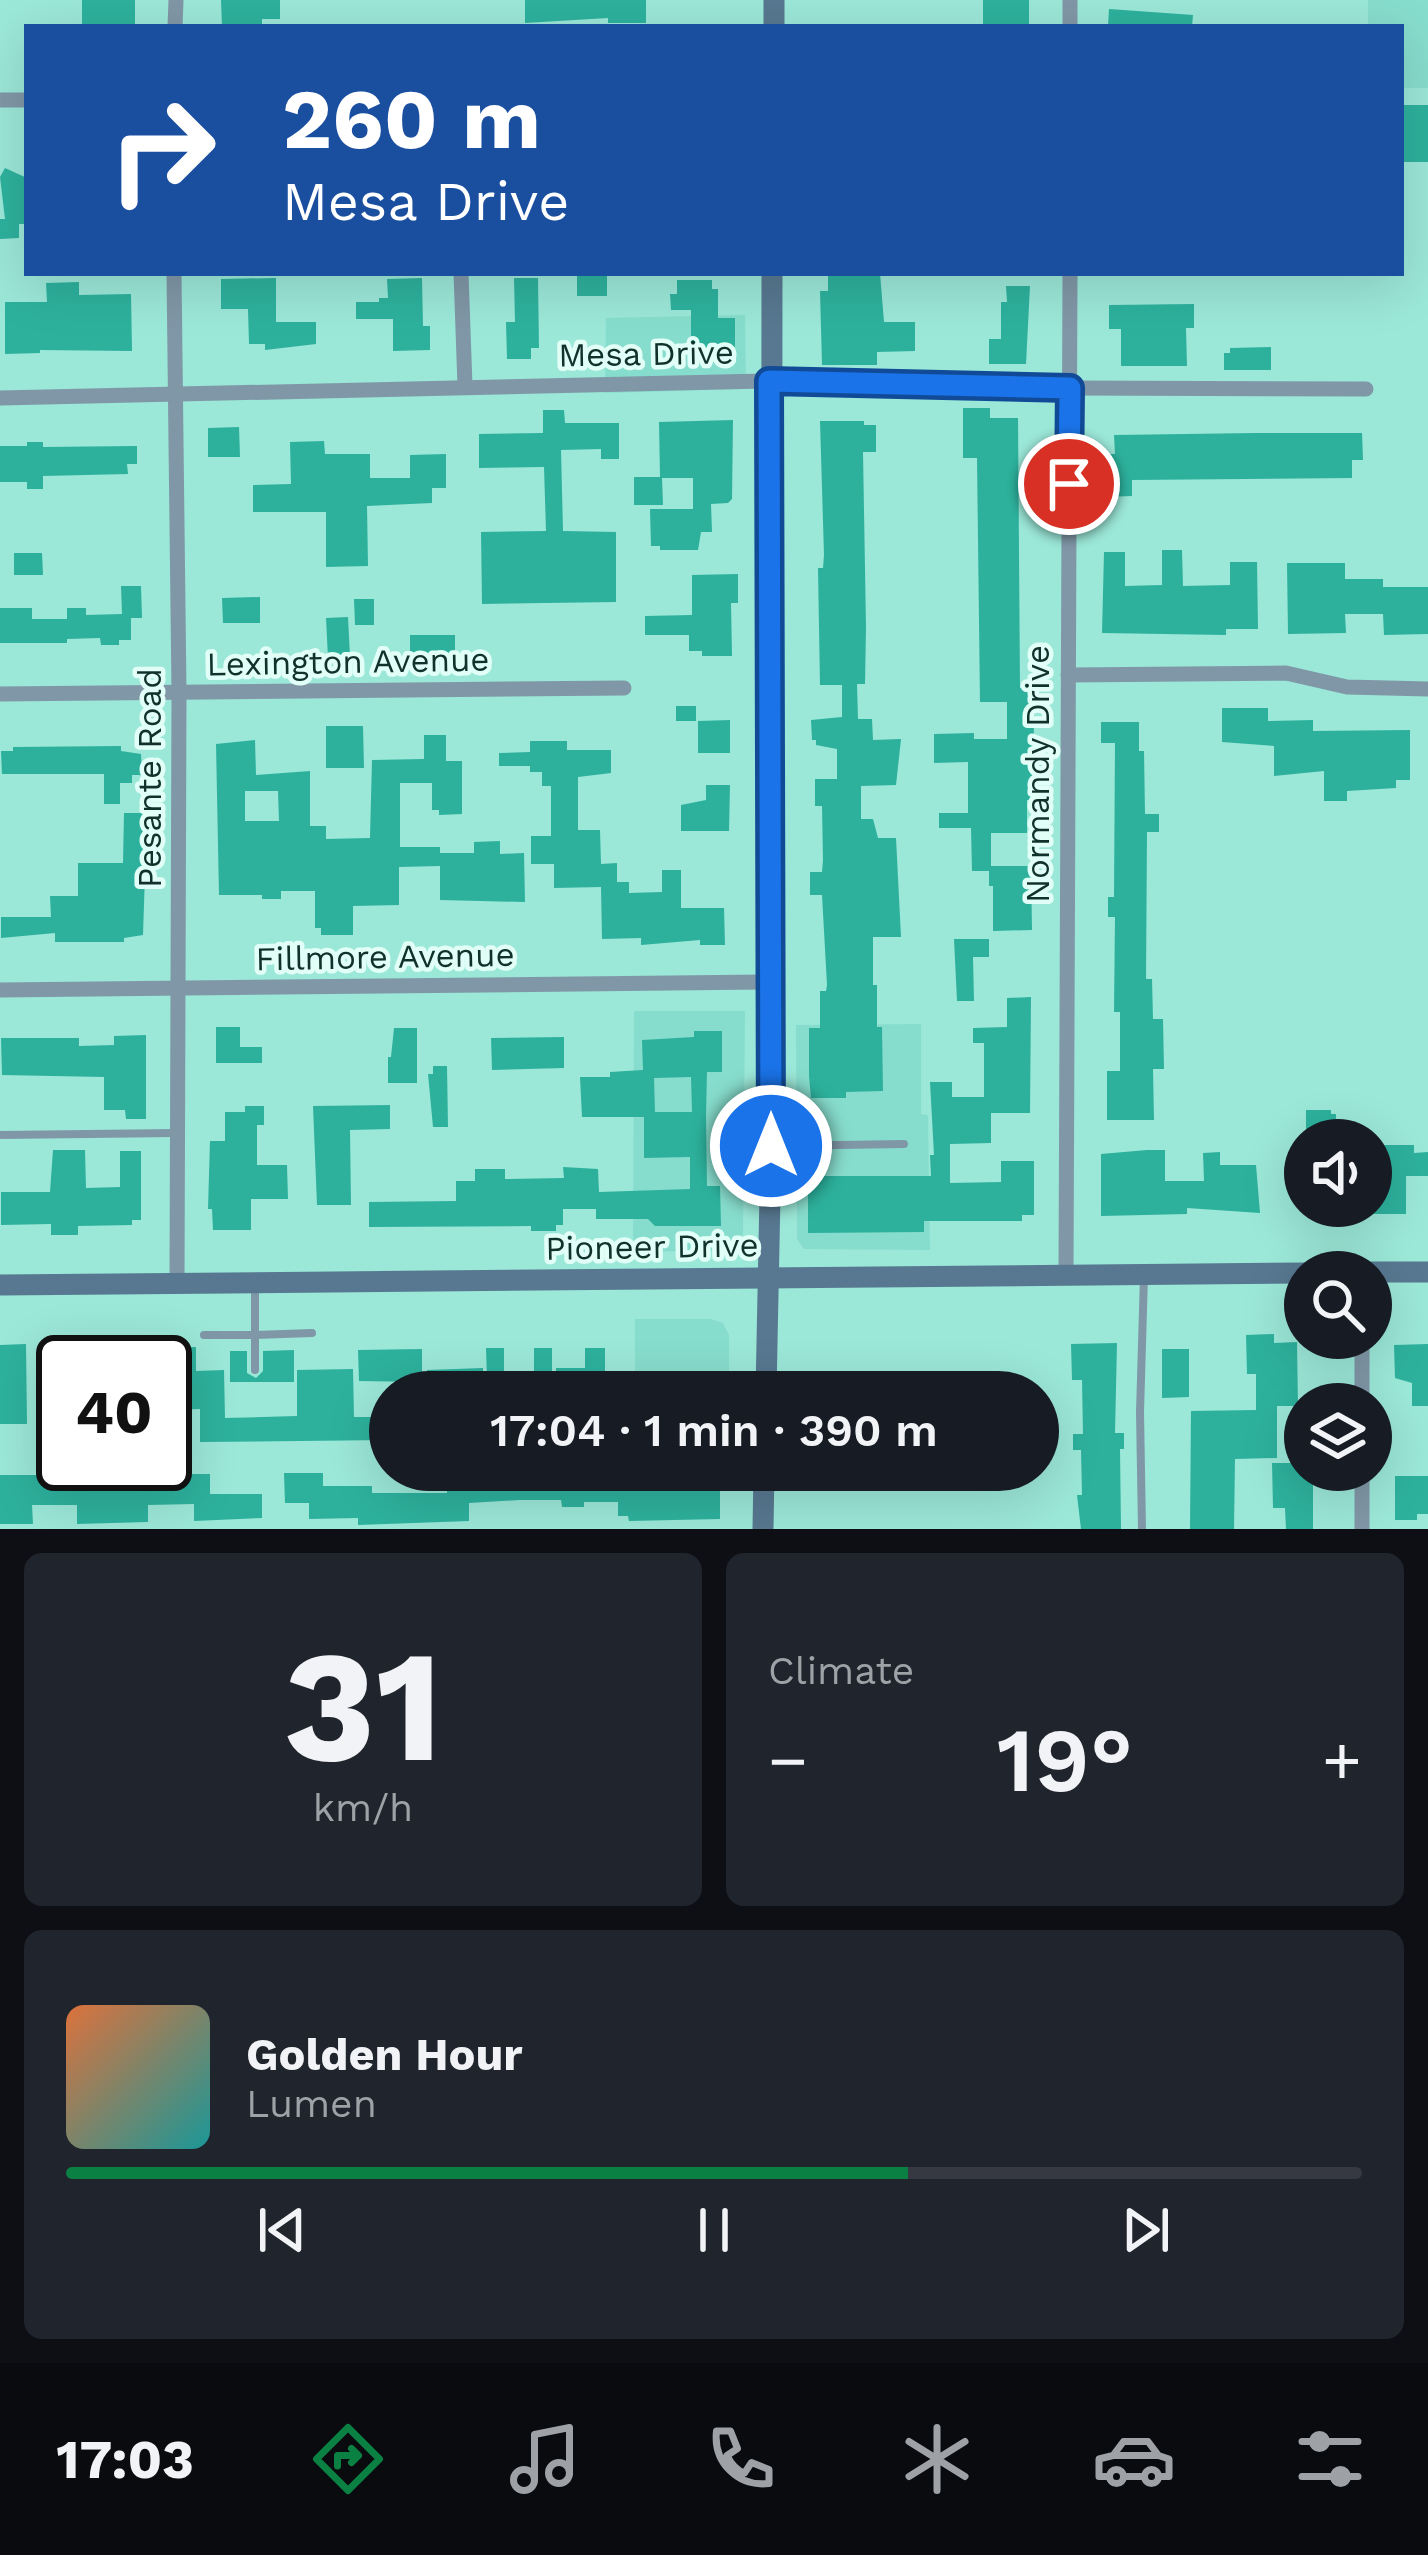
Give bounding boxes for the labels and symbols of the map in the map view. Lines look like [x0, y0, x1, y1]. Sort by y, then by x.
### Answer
street label: Mesa Drive [558, 332, 734, 375]
pin [1018, 433, 1120, 535]
street label: Lexington Avenue [206, 640, 490, 683]
street label: Normandy Drive [1018, 645, 1057, 903]
street label: Pesante Road [130, 668, 169, 888]
street label: Fillmore Avenue [255, 935, 515, 978]
position arrow [708, 1083, 834, 1209]
street label: Pioneer Drive [545, 1225, 759, 1268]
speed limit sign: 40 [36, 1335, 192, 1491]

